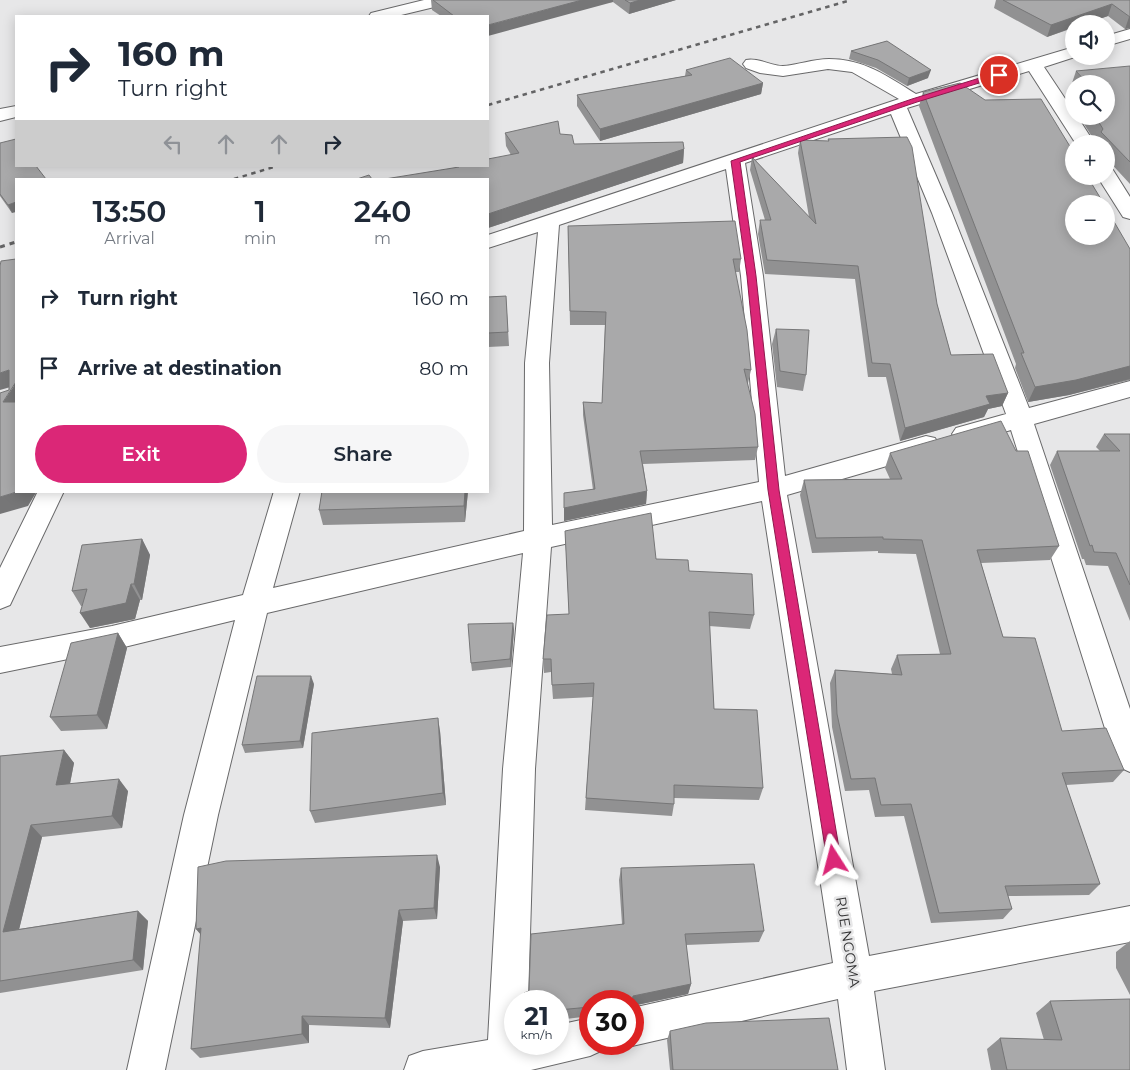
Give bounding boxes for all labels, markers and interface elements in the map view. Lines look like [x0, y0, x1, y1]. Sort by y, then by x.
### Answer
map controls [1065, 15, 1115, 245]
button: sound [1065, 15, 1115, 65]
text: 160 m [118, 32, 224, 75]
icon: right [35, 35, 100, 100]
pin [978, 54, 1020, 96]
icon: arrive [985, 61, 1013, 89]
text: Turn right [118, 75, 228, 102]
button: search [1065, 75, 1115, 125]
icon: left [159, 130, 187, 158]
icon: ahead [212, 130, 240, 158]
icon: ahead [265, 130, 293, 158]
icon: right [318, 130, 346, 158]
button: + [1065, 135, 1115, 185]
text: 13:50 [93, 193, 167, 230]
text: 1 [254, 193, 266, 230]
text: 240 [354, 193, 411, 230]
button: − [1065, 195, 1115, 245]
text: Arrival [104, 229, 155, 248]
text: min [244, 229, 276, 248]
text: m [374, 229, 391, 248]
icon: right [35, 284, 63, 312]
text: Turn right [78, 287, 178, 310]
text: 160 m [413, 287, 469, 310]
icon: arrive [35, 354, 63, 382]
text: Arrive at destination [78, 357, 282, 380]
text: 80 m [419, 357, 469, 380]
button: Exit [35, 425, 247, 483]
button: Share [257, 425, 469, 483]
position arrow [807, 833, 859, 885]
street label: RUE NGOMA [832, 895, 864, 990]
speed limit sign: 30 [579, 990, 644, 1055]
text: 21 [524, 1001, 549, 1031]
text: km/h [520, 1027, 553, 1042]

